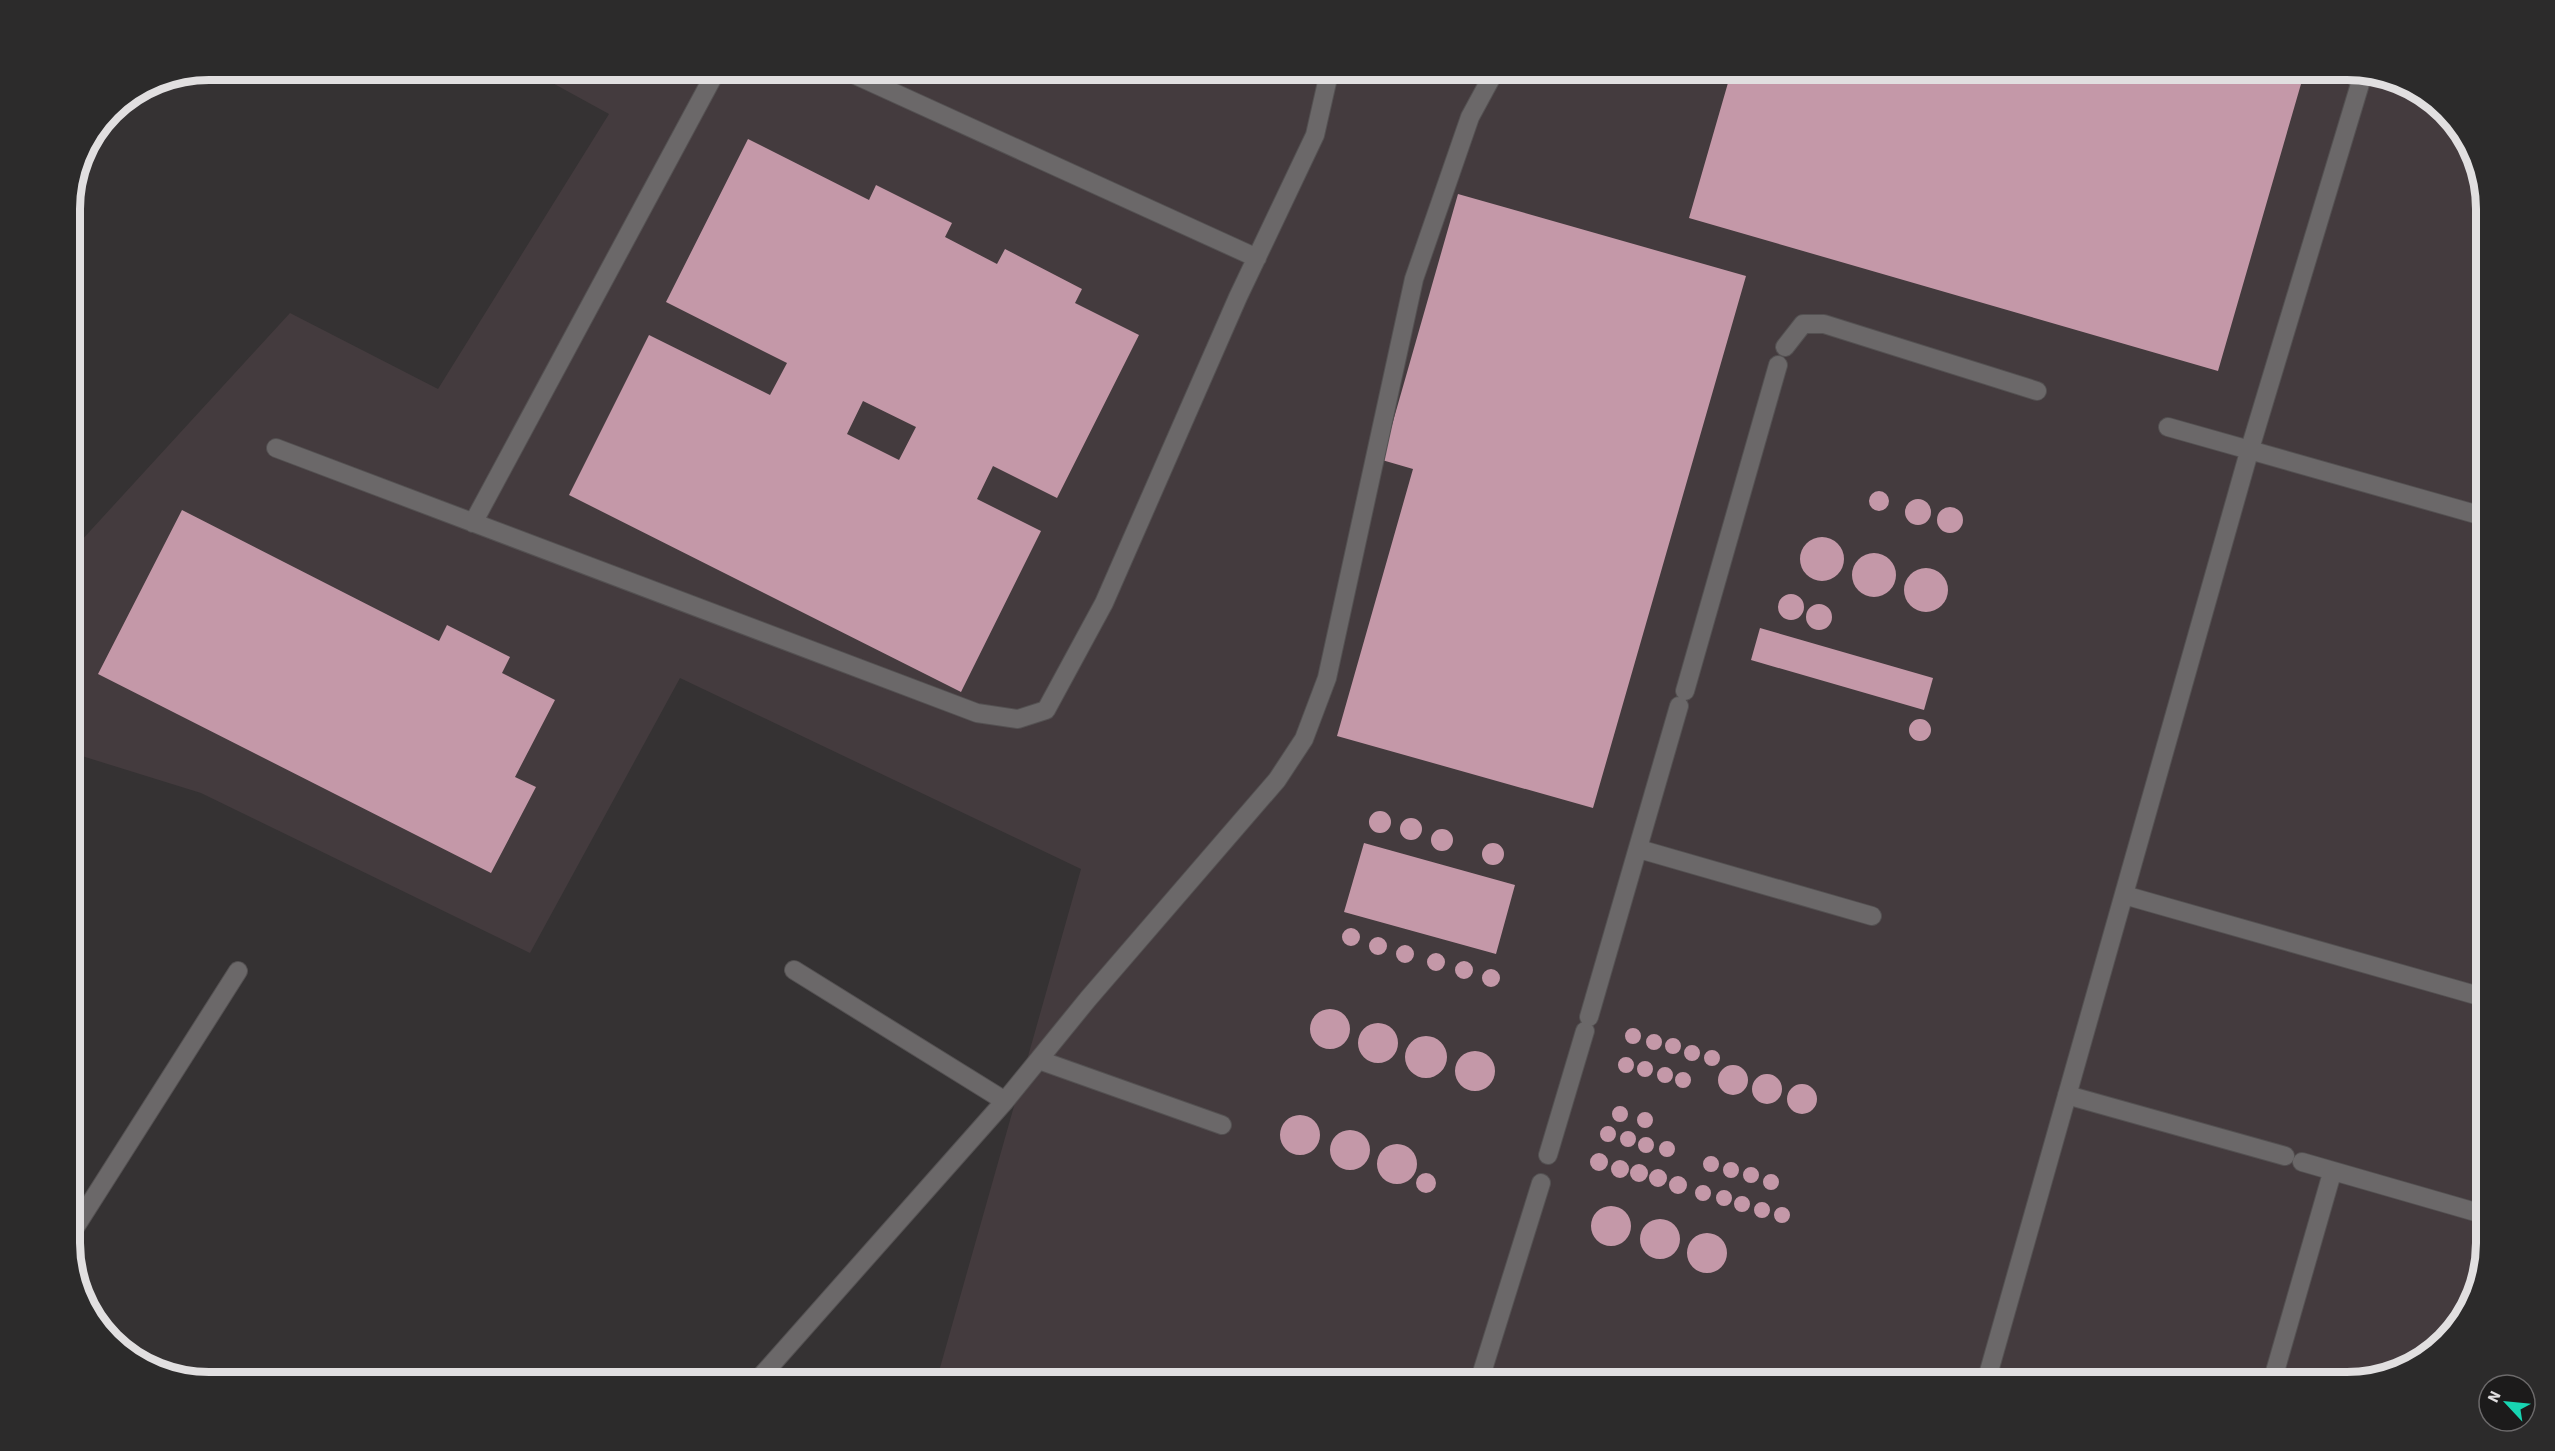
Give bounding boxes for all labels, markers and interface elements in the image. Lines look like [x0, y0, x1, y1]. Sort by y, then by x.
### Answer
north arrow [2477, 1373, 2537, 1433]
text: N [2482, 1387, 2507, 1406]

